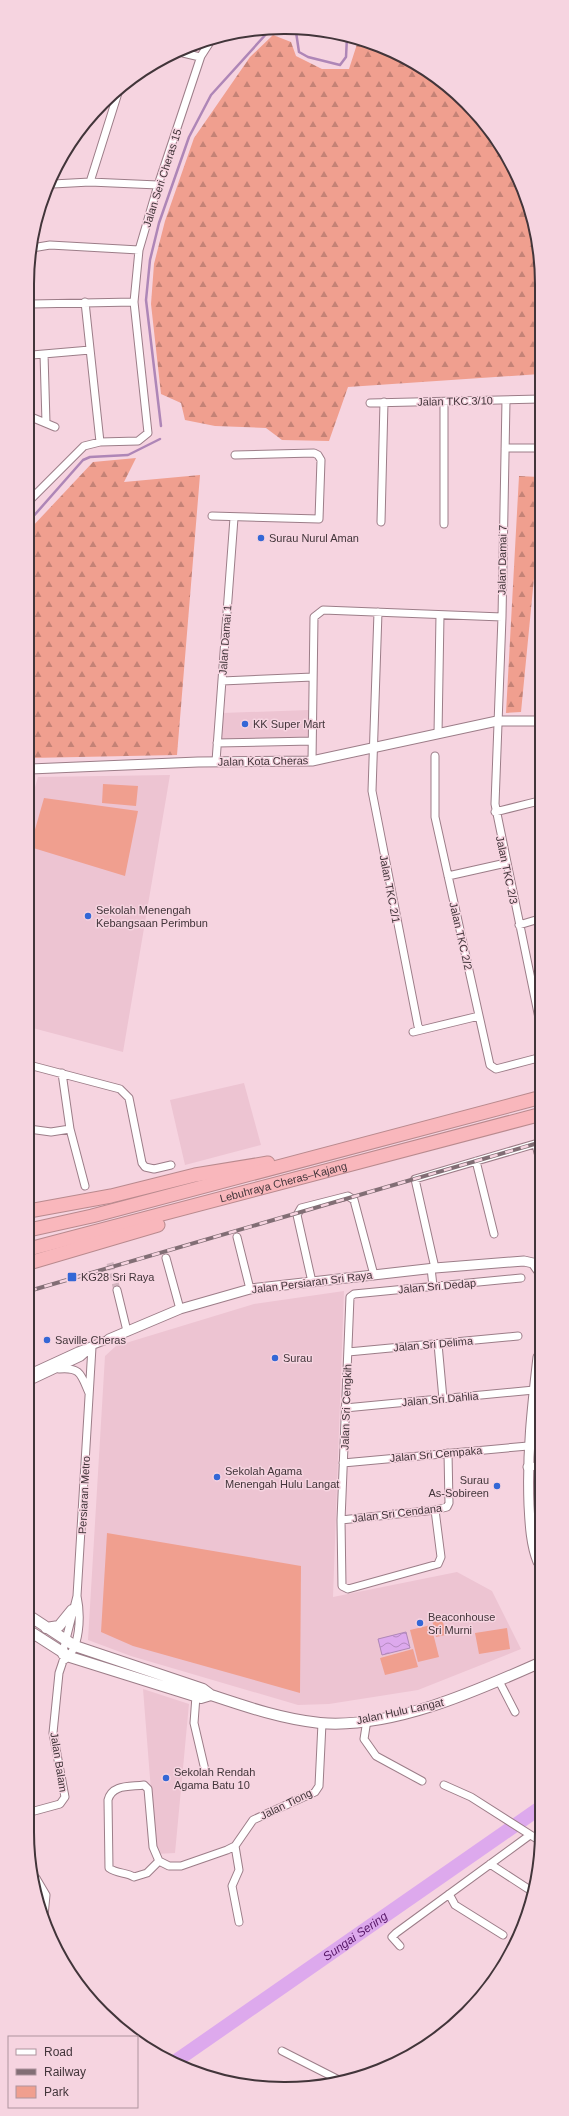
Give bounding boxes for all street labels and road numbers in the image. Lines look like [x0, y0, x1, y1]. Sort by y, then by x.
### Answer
street label: Jalan Seri Cheras 15 [140, 127, 184, 229]
street label: Jalan TKC 3/10 [417, 394, 493, 408]
street label: Jalan Damai 7 [495, 525, 509, 595]
street label: Jalan Damai 1 [217, 605, 233, 675]
street label: Jalan Kota Cheras [218, 754, 309, 768]
street label: Jalan TKC 2/3 [494, 835, 520, 905]
street label: Jalan TKC 2/1 [377, 854, 403, 924]
street label: Jalan TKC 2/2 [447, 901, 475, 971]
street label: Lebuhraya Cheras–Kajang [218, 1160, 348, 1205]
street label: Jalan Persiaran Sri Raya [251, 1269, 374, 1295]
street label: Jalan Sri Dedap [397, 1277, 477, 1295]
street label: Jalan Sri Delima [393, 1334, 474, 1353]
street label: Jalan Sri Cengkih [338, 1364, 354, 1450]
street label: Jalan Sri Dahlia [401, 1390, 480, 1408]
street label: Jalan Sri Cempaka [389, 1444, 484, 1464]
street label: Persiaran Metro [76, 1456, 92, 1534]
street label: Jalan Sri Cendana [351, 1501, 444, 1524]
street label: Jalan Hulu Langat [355, 1696, 445, 1726]
street label: Jalan Balam [48, 1731, 70, 1793]
street label: Jalan Tiong [258, 1786, 314, 1822]

